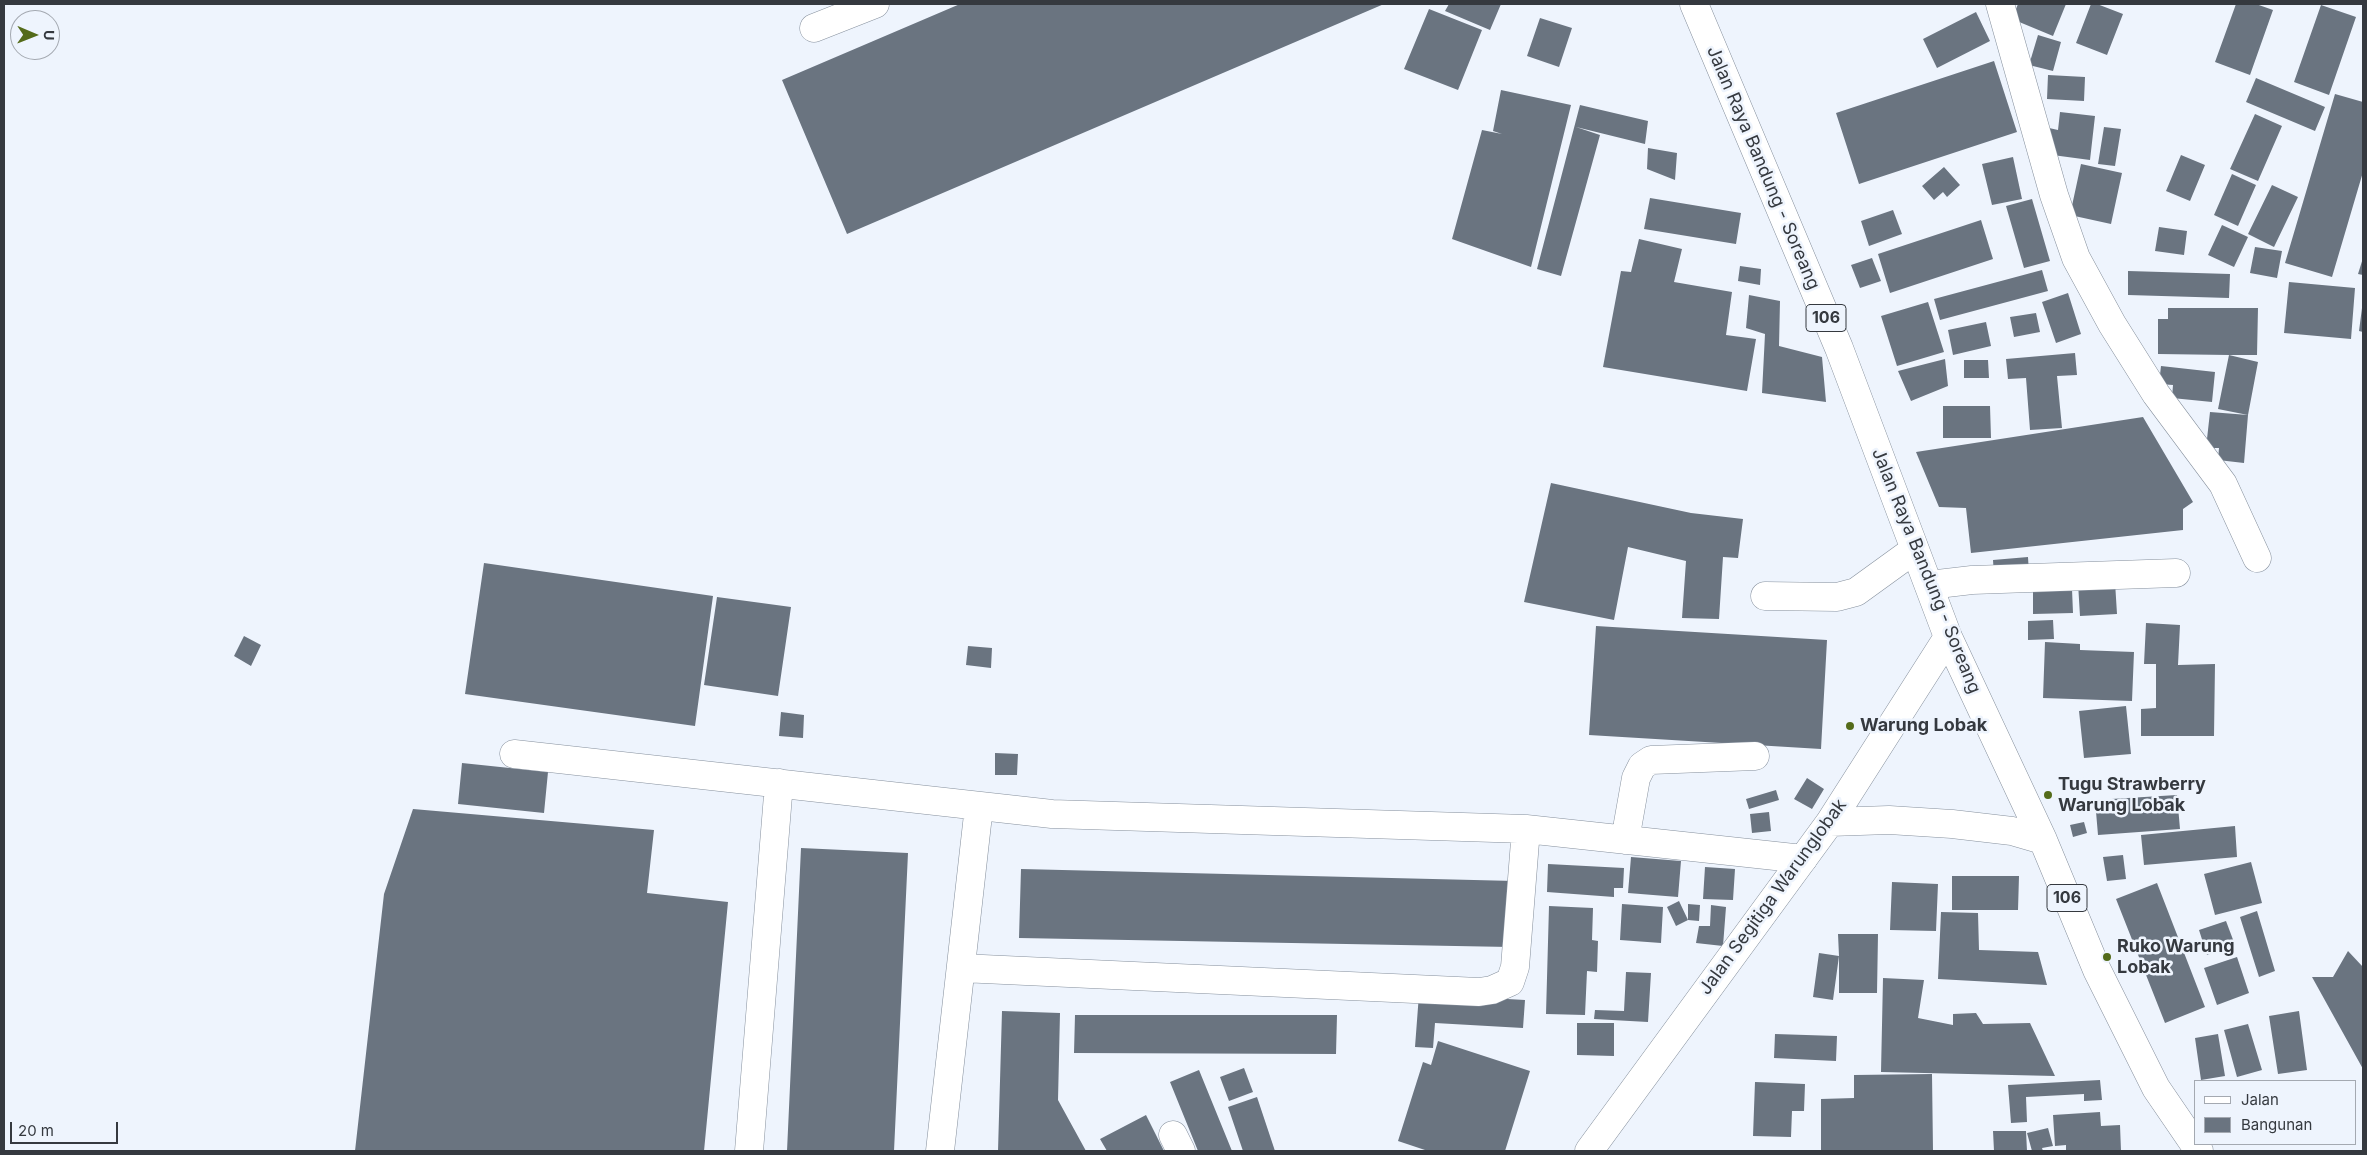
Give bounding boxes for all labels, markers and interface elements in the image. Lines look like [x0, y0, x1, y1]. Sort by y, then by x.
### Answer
north arrow [10, 10, 60, 60]
text: U [41, 30, 58, 41]
street label: Jalan Raya Bandung - Soreang [1702, 43, 1824, 293]
road number: 106 [1806, 304, 1846, 332]
street label: Jalan Raya Bandung - Soreang [1867, 445, 1985, 697]
place label: Warung Lobak [1860, 715, 1987, 737]
marker: Warung Lobak [1844, 720, 1856, 732]
place label: Tugu Strawberry Warung Lobak [2058, 774, 2206, 816]
marker: Tugu Strawberry Warung Lobak [2042, 789, 2054, 801]
street label: Jalan Segitiga Warunglobak [1695, 795, 1851, 999]
road number: 106 [2047, 884, 2087, 911]
place label: Ruko Warung Lobak [2117, 936, 2235, 979]
marker: Ruko Warung Lobak [2101, 951, 2113, 963]
legend [2194, 1080, 2357, 1145]
text: Jalan [2241, 1090, 2279, 1109]
scale bar [12, 1112, 120, 1144]
text: Bangunan [2241, 1115, 2312, 1134]
text: 20 m [18, 1121, 54, 1140]

